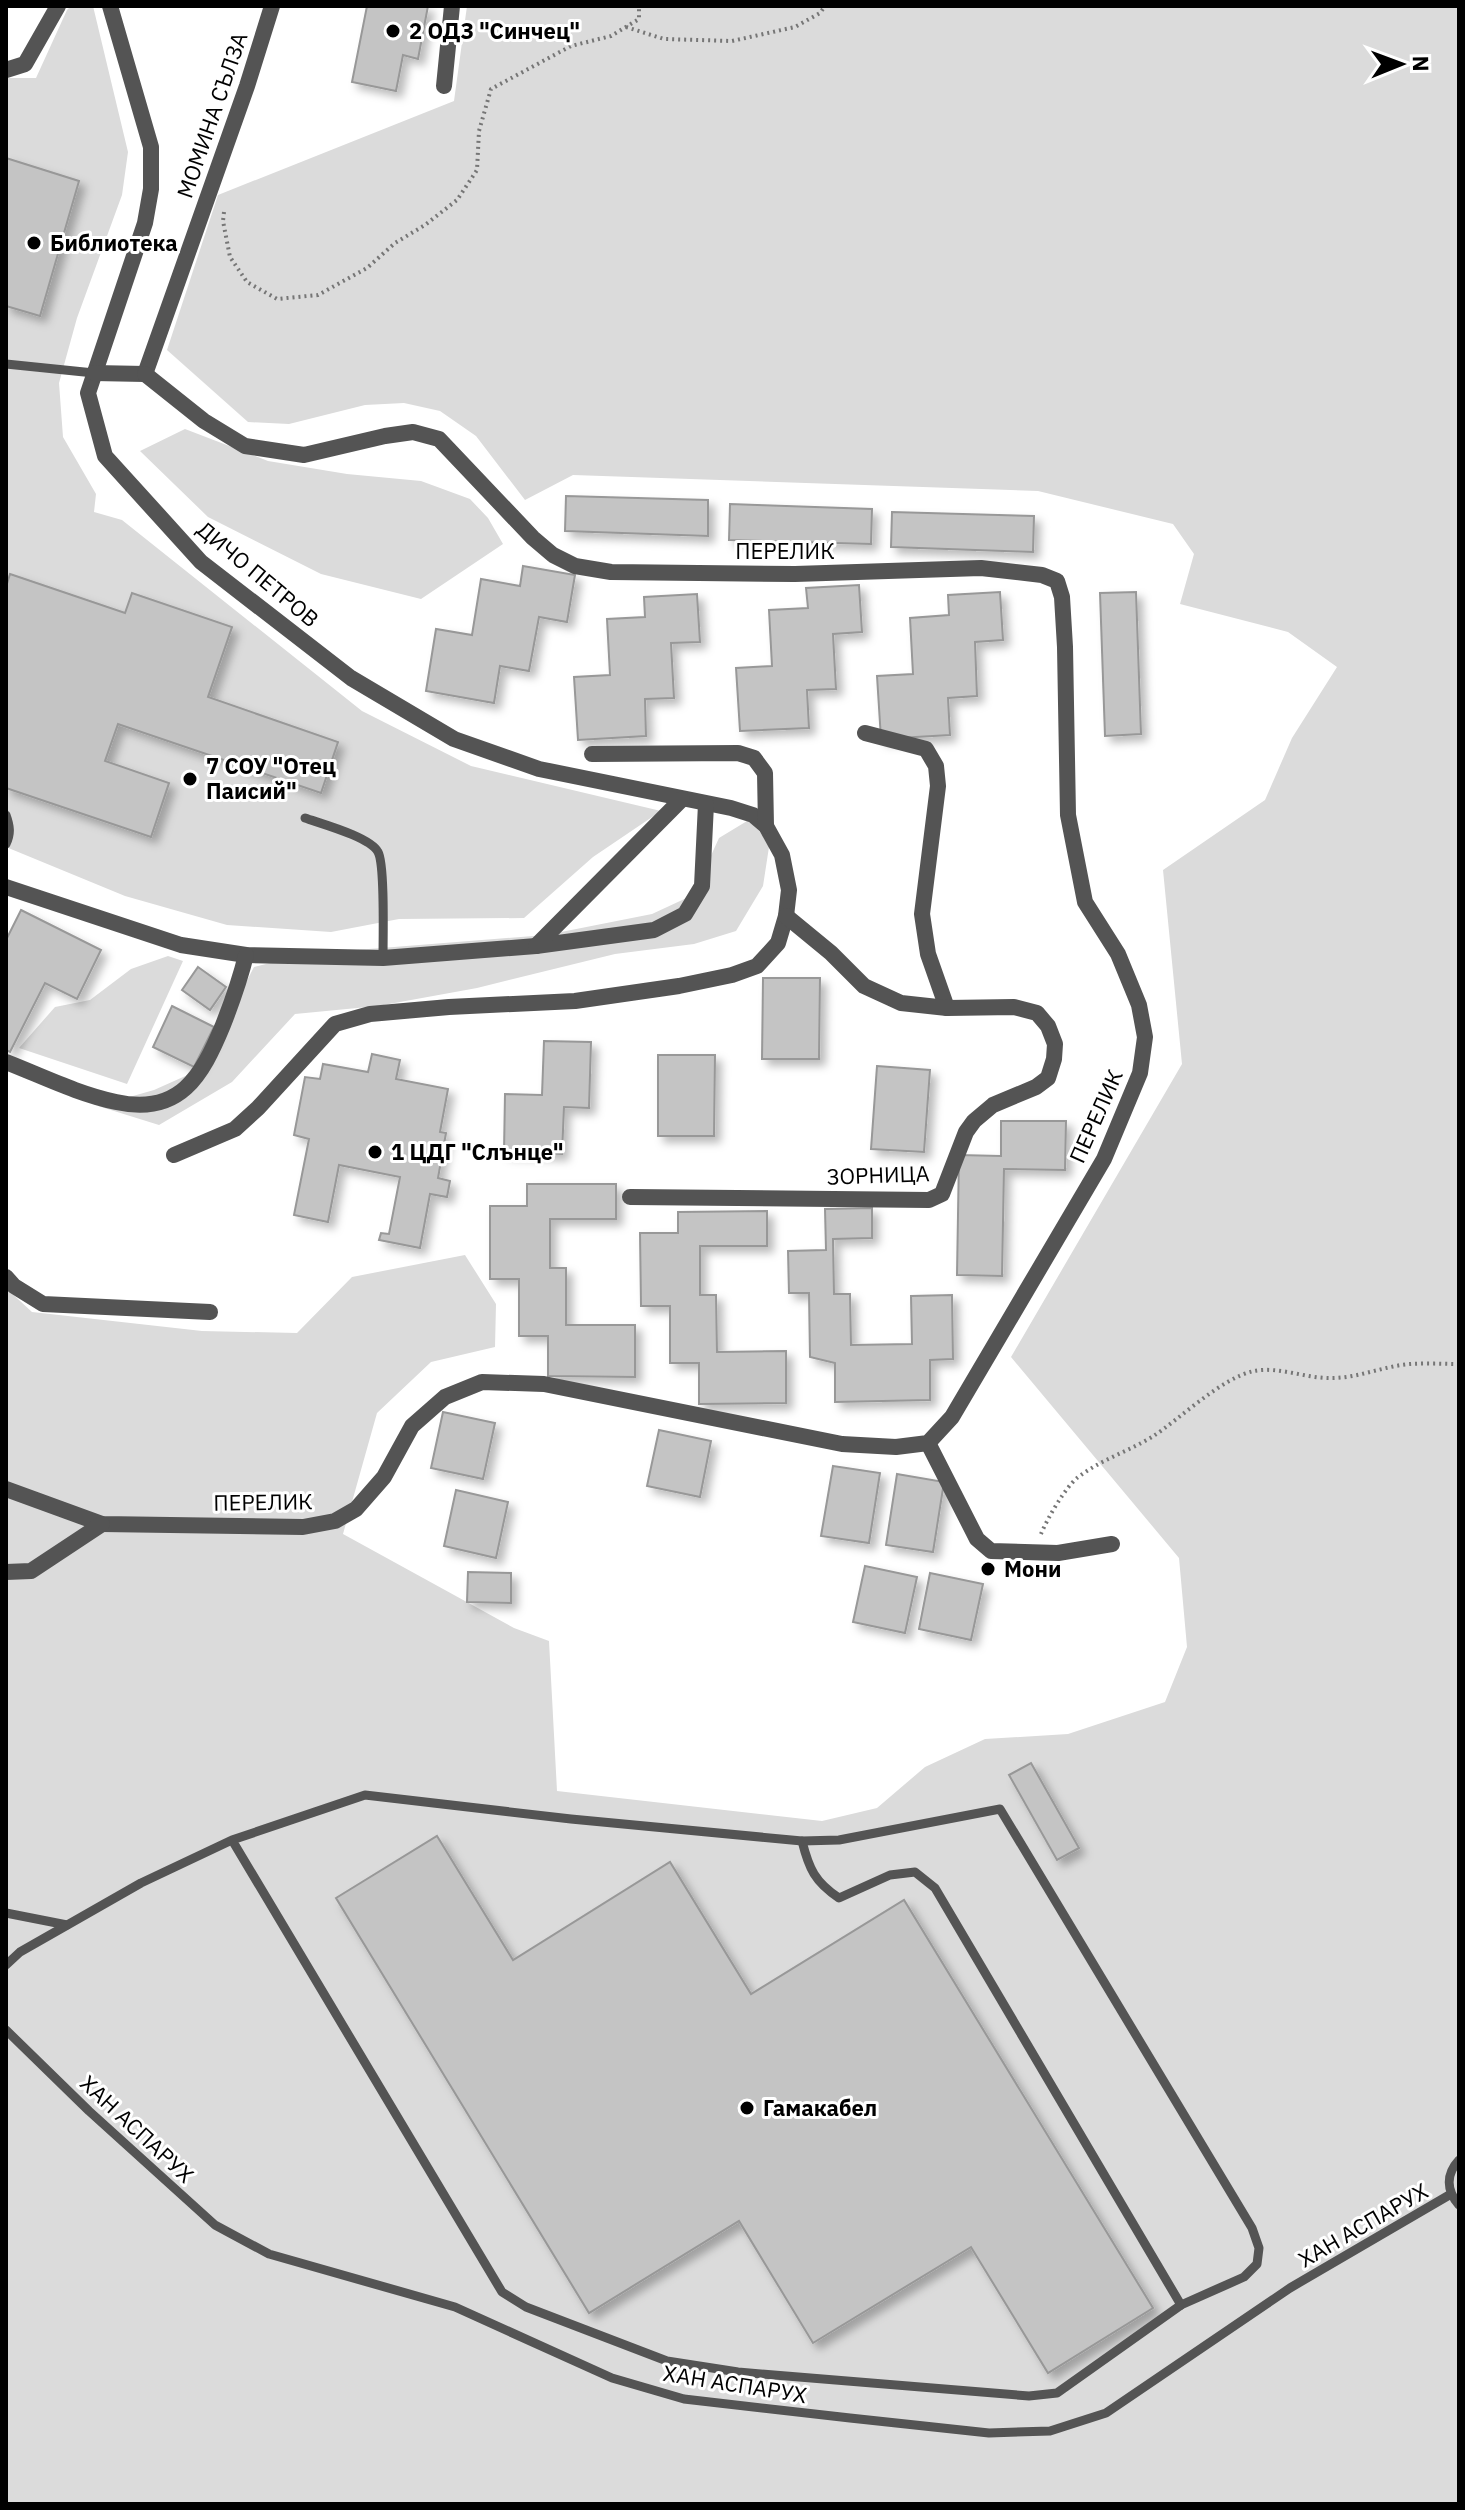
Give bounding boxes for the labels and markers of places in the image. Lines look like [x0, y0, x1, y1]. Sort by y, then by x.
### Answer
place label: 2 ОДЗ "Синчец" [409, 16, 580, 45]
marker: 2 ОДЗ "Синчец" [384, 22, 402, 40]
place label: Библиотека [50, 228, 178, 257]
marker: Библиотека [25, 234, 43, 252]
place label: 7 СОУ "Отец Паисий" [206, 751, 336, 805]
marker: 7 СОУ "Отец Паисий" [181, 770, 199, 788]
place label: 1 ЦДГ "Слънце" [391, 1137, 563, 1166]
marker: 1 ЦДГ "Слънце" [366, 1143, 384, 1161]
place label: Мони [1004, 1554, 1061, 1583]
marker: Мони [979, 1560, 997, 1578]
place label: Гамакабел [763, 2093, 877, 2122]
marker: Гамакабел [738, 2099, 756, 2117]

